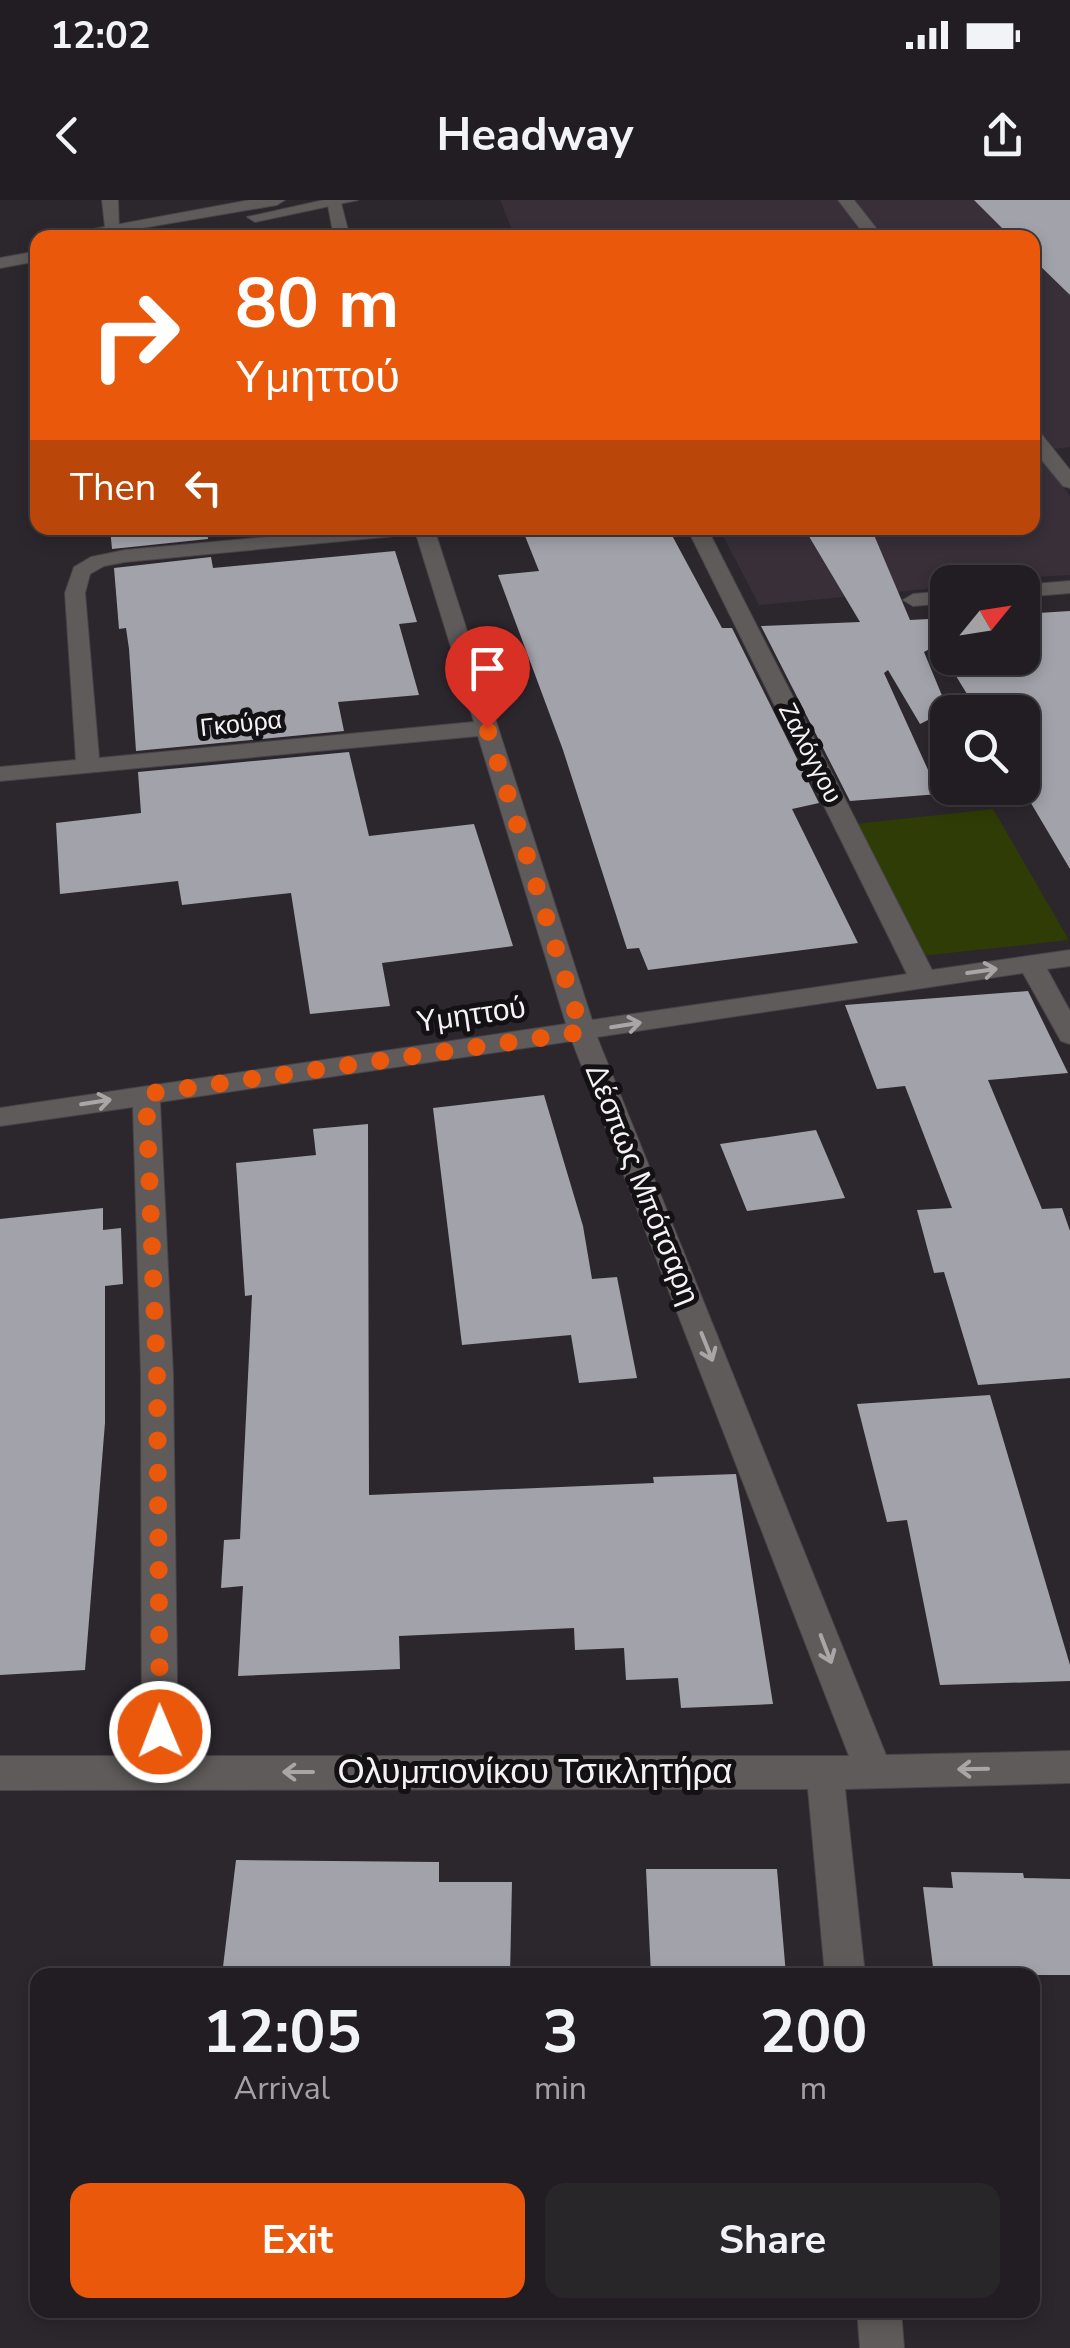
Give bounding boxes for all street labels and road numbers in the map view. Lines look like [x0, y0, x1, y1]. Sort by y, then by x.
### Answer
street label: Ζαλόγγου [770, 697, 850, 809]
street label: Γκούρα [198, 703, 284, 745]
street label: Υμηττού [414, 987, 528, 1043]
street label: Δέσπως Μπότσαρη [575, 1057, 709, 1311]
street label: Ολυμπιονίκου Τσικλητήρα [337, 1748, 733, 1795]

